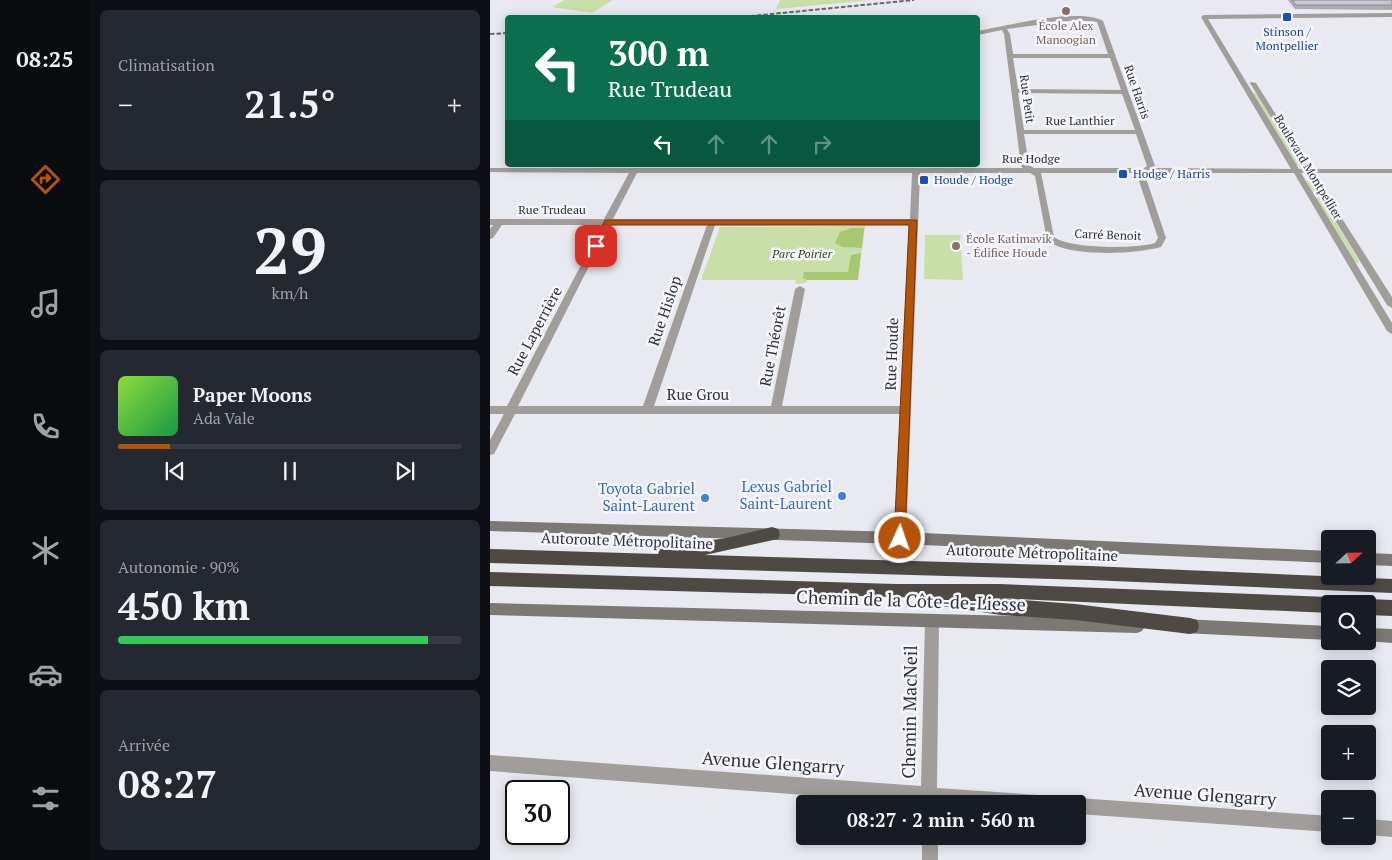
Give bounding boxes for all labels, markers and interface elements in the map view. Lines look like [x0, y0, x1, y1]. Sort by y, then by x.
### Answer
marker: École Alex Manoogian [1060, 5, 1072, 17]
marker: Stinson / Montpellier [1281, 11, 1293, 23]
place label: École Alex Manoogian [1036, 18, 1096, 47]
place label: Stinson / Montpellier [1256, 24, 1319, 53]
text: 300 m [608, 30, 709, 76]
icon: left [525, 35, 590, 100]
text: 08:25 [16, 44, 74, 73]
text: Climatisation [118, 54, 215, 76]
street label: Rue Harris [1121, 63, 1154, 121]
text: Rue Trudeau [608, 74, 732, 103]
street label: Rue Petit [1017, 74, 1038, 125]
text: 21.5° [244, 79, 336, 129]
text: − [118, 86, 133, 123]
text: + [447, 86, 462, 123]
street label: Boulevard Montpellier [1271, 112, 1346, 222]
street label: Rue Lanthier [1045, 113, 1115, 128]
icon: left [649, 130, 677, 158]
icon: ahead [702, 130, 730, 158]
icon: ahead [755, 130, 783, 158]
icon: right [808, 130, 836, 158]
street label: Rue Hodge [1002, 151, 1060, 166]
icon: directions [28, 162, 63, 197]
place label: Hodge / Harris [1133, 166, 1210, 181]
marker: Hodge / Harris [1117, 168, 1129, 180]
place label: Houde / Hodge [934, 172, 1013, 187]
marker: Houde / Hodge [918, 174, 930, 186]
street label: Rue Trudeau [518, 202, 586, 217]
text: 29 [253, 206, 327, 293]
pin [575, 225, 617, 267]
street label: Carré Benoit [1074, 226, 1142, 243]
place label: École Katimavik - Édifice Houde [966, 231, 1053, 260]
icon: arrive [582, 232, 610, 260]
marker: École Katimavik - Édifice Houde [950, 240, 962, 252]
park label: Parc Poirier [771, 246, 833, 261]
street label: Rue Hislop [643, 273, 685, 348]
text: km/h [272, 282, 308, 304]
street label: Rue Laperrière [502, 283, 566, 379]
icon: music [28, 286, 63, 321]
street label: Rue Théorêt [754, 303, 790, 388]
street label: Rue Houde [880, 317, 902, 391]
text: Paper Moons [193, 382, 312, 407]
street label: Rue Grou [667, 384, 730, 404]
text: Ada Vale [193, 407, 255, 429]
icon: phone [28, 409, 63, 444]
icon: previous [161, 457, 189, 485]
icon: pause [276, 457, 304, 485]
icon: next [391, 457, 419, 485]
place label: Lexus Gabriel Saint-Laurent [739, 476, 832, 513]
place label: Toyota Gabriel Saint-Laurent [598, 478, 695, 515]
marker: Lexus Gabriel Saint-Laurent [836, 490, 848, 502]
marker: Toyota Gabriel Saint-Laurent [699, 492, 711, 504]
position arrow [873, 511, 925, 563]
street label: Autoroute Métropolitaine [541, 527, 713, 553]
north arrow [1321, 530, 1376, 585]
map controls [1321, 530, 1376, 845]
icon: climate [28, 533, 63, 568]
street label: Autoroute Métropolitaine [946, 539, 1118, 565]
text: Autonomie · 90% [118, 556, 240, 578]
text: 450 km [118, 581, 250, 631]
street label: Chemin de la Côte-de-Liesse [796, 584, 1026, 616]
button: search [1321, 595, 1376, 650]
street label: Chemin MacNeil [896, 645, 922, 779]
icon: car [28, 657, 63, 692]
button: layers [1321, 660, 1376, 715]
button: + [1321, 725, 1376, 780]
text: Arrivée [118, 734, 170, 756]
street label: Avenue Glengarry [701, 745, 846, 779]
text: 08:27 [118, 759, 217, 809]
street label: Avenue Glengarry [1133, 777, 1278, 811]
speed limit sign: 30 [505, 780, 570, 845]
icon: filters [28, 781, 63, 816]
button: − [1321, 790, 1376, 845]
text: 08:27 · 2 min · 560 m [847, 807, 1035, 832]

